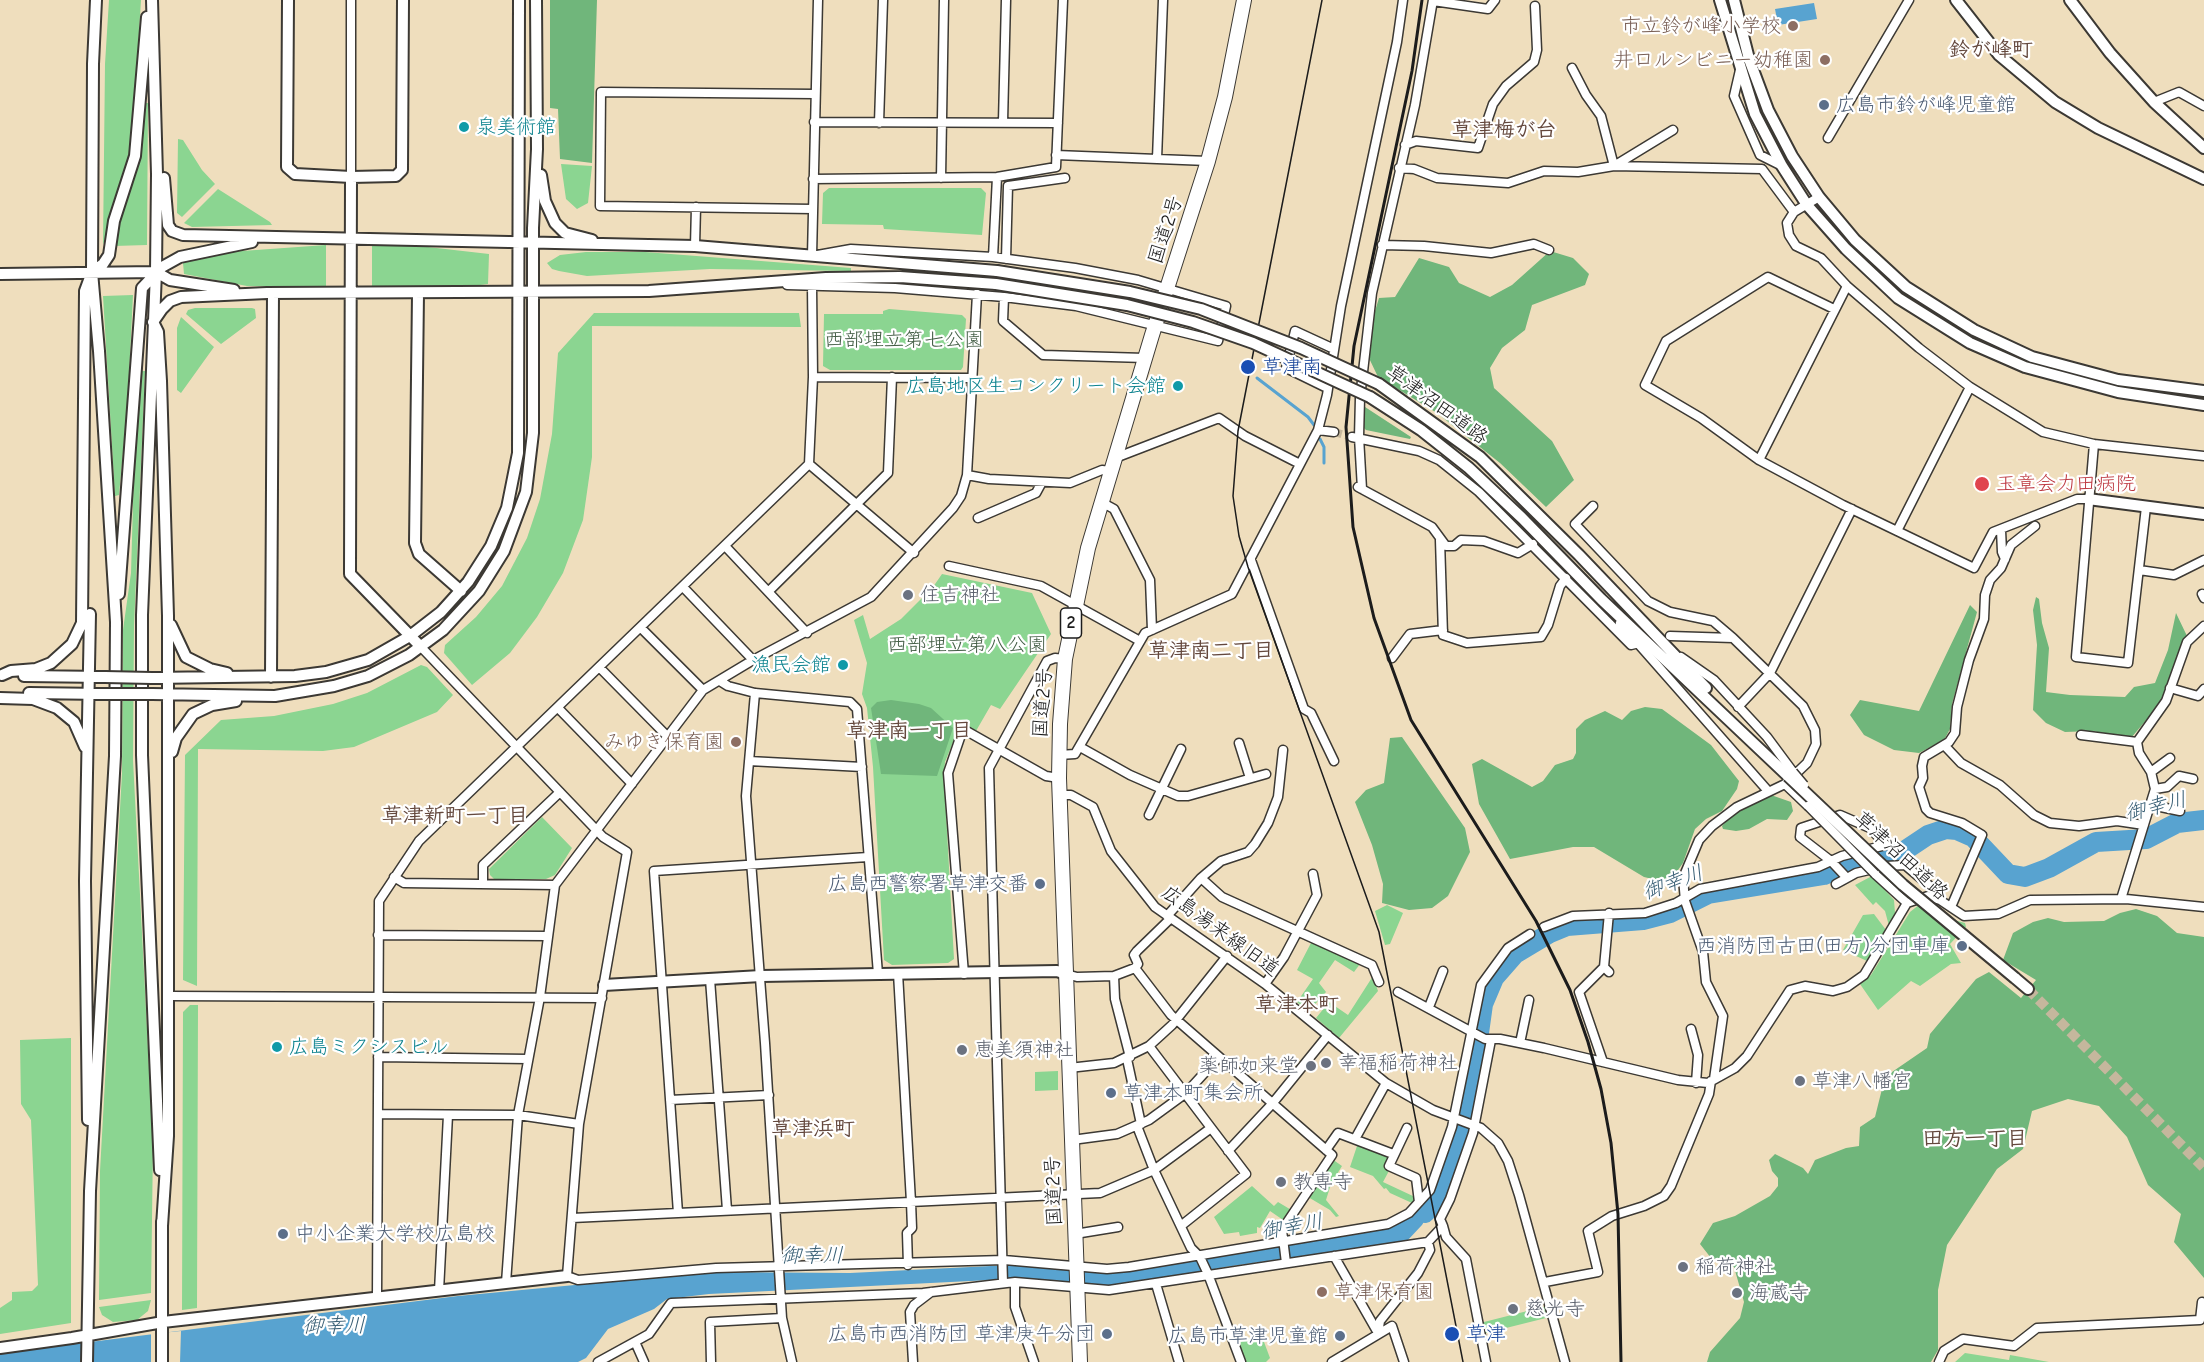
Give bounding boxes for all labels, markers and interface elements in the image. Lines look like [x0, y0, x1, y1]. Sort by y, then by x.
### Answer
place label: 市立鈴が峰小学校 [1621, 14, 1781, 38]
marker: 市立鈴が峰小学校 [1786, 19, 1800, 33]
district label: 鈴が峰町 [1949, 37, 2033, 63]
place label: 井口ルンビニー幼稚園 [1613, 48, 1813, 72]
marker: 井口ルンビニー幼稚園 [1818, 53, 1832, 67]
place label: 広島市鈴が峰児童館 [1836, 93, 2016, 117]
marker: 広島市鈴が峰児童館 [1817, 98, 1831, 112]
place label: 泉美術館 [476, 115, 556, 139]
district label: 草津梅が台 [1452, 117, 1556, 143]
marker: 泉美術館 [457, 120, 471, 134]
street label: 国道2号 [1144, 193, 1188, 267]
park label: 西部埋立第七公園 [824, 328, 984, 352]
place label: 草津南 [1262, 355, 1322, 379]
marker: 草津南 [1239, 358, 1257, 376]
street label: 草津沼田道路 [1381, 360, 1493, 450]
place label: 広島地区生コンクリート会館 [906, 374, 1166, 398]
marker: 広島地区生コンクリート会館 [1171, 379, 1185, 393]
place label: 玉章会力田病院 [1996, 472, 2136, 496]
marker: 玉章会力田病院 [1973, 475, 1991, 493]
place label: 住吉神社 [920, 583, 1000, 607]
marker: 住吉神社 [901, 588, 915, 602]
road number: 2 [1060, 608, 1082, 638]
park label: 西部埋立第八公園 [887, 633, 1047, 657]
district label: 草津南二丁目 [1148, 638, 1274, 664]
place label: 漁民会館 [751, 653, 831, 677]
marker: 漁民会館 [836, 658, 850, 672]
street label: 国道2号 [1029, 667, 1057, 739]
district label: 草津南一丁目 [846, 718, 972, 744]
place label: みゆき保育園 [604, 730, 724, 754]
marker: みゆき保育園 [729, 735, 743, 749]
water label: 御幸川 [2122, 787, 2190, 827]
district label: 草津新町一丁目 [382, 803, 528, 829]
street label: 草津沼田道路 [1849, 806, 1953, 906]
water label: 御幸川 [1639, 860, 1707, 906]
place label: 広島西警察署草津交番 [828, 872, 1028, 896]
marker: 広島西警察署草津交番 [1033, 877, 1047, 891]
street label: 広島湯来線旧道 [1156, 880, 1284, 982]
place label: 西消防団古田(田方)分団車庫 [1696, 934, 1950, 958]
marker: 西消防団古田(田方)分団車庫 [1955, 939, 1969, 953]
district label: 草津本町 [1255, 992, 1339, 1018]
place label: 広島ミクシスビル [289, 1035, 449, 1059]
place label: 恵美須神社 [974, 1038, 1074, 1062]
marker: 広島ミクシスビル [270, 1040, 284, 1054]
marker: 恵美須神社 [955, 1043, 969, 1057]
place label: 幸福稲荷神社 [1338, 1051, 1458, 1075]
place label: 薬師如来堂 [1199, 1054, 1299, 1078]
marker: 幸福稲荷神社 [1319, 1056, 1333, 1070]
marker: 薬師如来堂 [1304, 1059, 1318, 1073]
place label: 草津八幡宮 [1812, 1069, 1912, 1093]
marker: 草津八幡宮 [1793, 1074, 1807, 1088]
place label: 草津本町集会所 [1123, 1081, 1263, 1105]
marker: 草津本町集会所 [1104, 1086, 1118, 1100]
district label: 草津浜町 [771, 1116, 855, 1142]
district label: 田方一丁目 [1923, 1126, 2027, 1152]
street label: 国道2号 [1041, 1155, 1067, 1227]
place label: 教専寺 [1293, 1170, 1353, 1194]
marker: 教専寺 [1274, 1175, 1288, 1189]
water label: 御幸川 [1259, 1209, 1325, 1245]
place label: 中小企業大学校広島校 [295, 1222, 495, 1246]
marker: 中小企業大学校広島校 [276, 1227, 290, 1241]
water label: 御幸川 [781, 1243, 843, 1269]
place label: 稲荷神社 [1695, 1255, 1775, 1279]
marker: 稲荷神社 [1676, 1260, 1690, 1274]
place label: 草津保育園 [1334, 1280, 1434, 1304]
place label: 海蔵寺 [1749, 1281, 1809, 1305]
marker: 草津保育園 [1315, 1285, 1329, 1299]
marker: 海蔵寺 [1730, 1286, 1744, 1300]
place label: 慈光寺 [1525, 1297, 1585, 1321]
marker: 慈光寺 [1506, 1302, 1520, 1316]
water label: 御幸川 [303, 1313, 365, 1339]
place label: 広島市西消防団 草津庚午分団 [828, 1322, 1095, 1346]
place label: 草津 [1466, 1322, 1506, 1346]
place label: 広島市草津児童館 [1168, 1324, 1328, 1348]
marker: 草津 [1443, 1325, 1461, 1343]
marker: 広島市西消防団 草津庚午分団 [1100, 1327, 1114, 1341]
marker: 広島市草津児童館 [1333, 1329, 1347, 1343]

